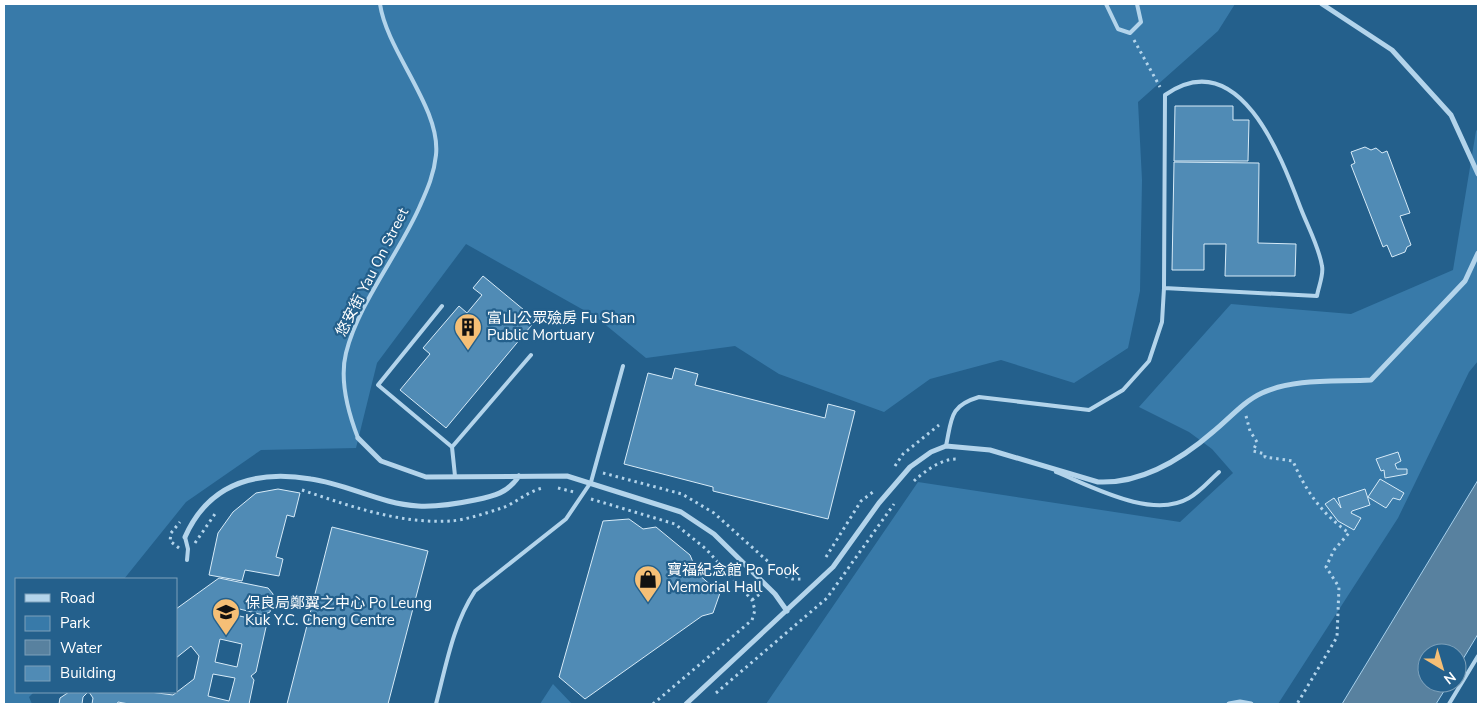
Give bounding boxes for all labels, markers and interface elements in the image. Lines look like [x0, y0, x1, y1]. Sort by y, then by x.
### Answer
street label: 悠安街 Yau On Street [331, 204, 413, 340]
place label: 富山公眾殮房 Fu Shan Public Mortuary [487, 308, 635, 345]
building icon: 富山公眾殮房 Fu Shan Public Mortuary [453, 312, 483, 351]
place label: 寶福紀念館 Po Fook Memorial Hall [667, 560, 800, 597]
shop icon: 寶福紀念館 Po Fook Memorial Hall [633, 564, 663, 603]
legend [15, 578, 178, 693]
text: Road [60, 588, 95, 608]
place label: 保良局鄭翼之中心 Po Leung Kuk Y.C. Cheng Centre [245, 593, 432, 630]
school or university icon: 保良局鄭翼之中心 Po Leung Kuk Y.C. Cheng Centre [211, 597, 241, 636]
text: Park [60, 613, 90, 633]
text: Water [60, 638, 103, 658]
north arrow [1417, 643, 1467, 693]
text: Building [60, 663, 116, 683]
text: N [1440, 667, 1460, 689]

